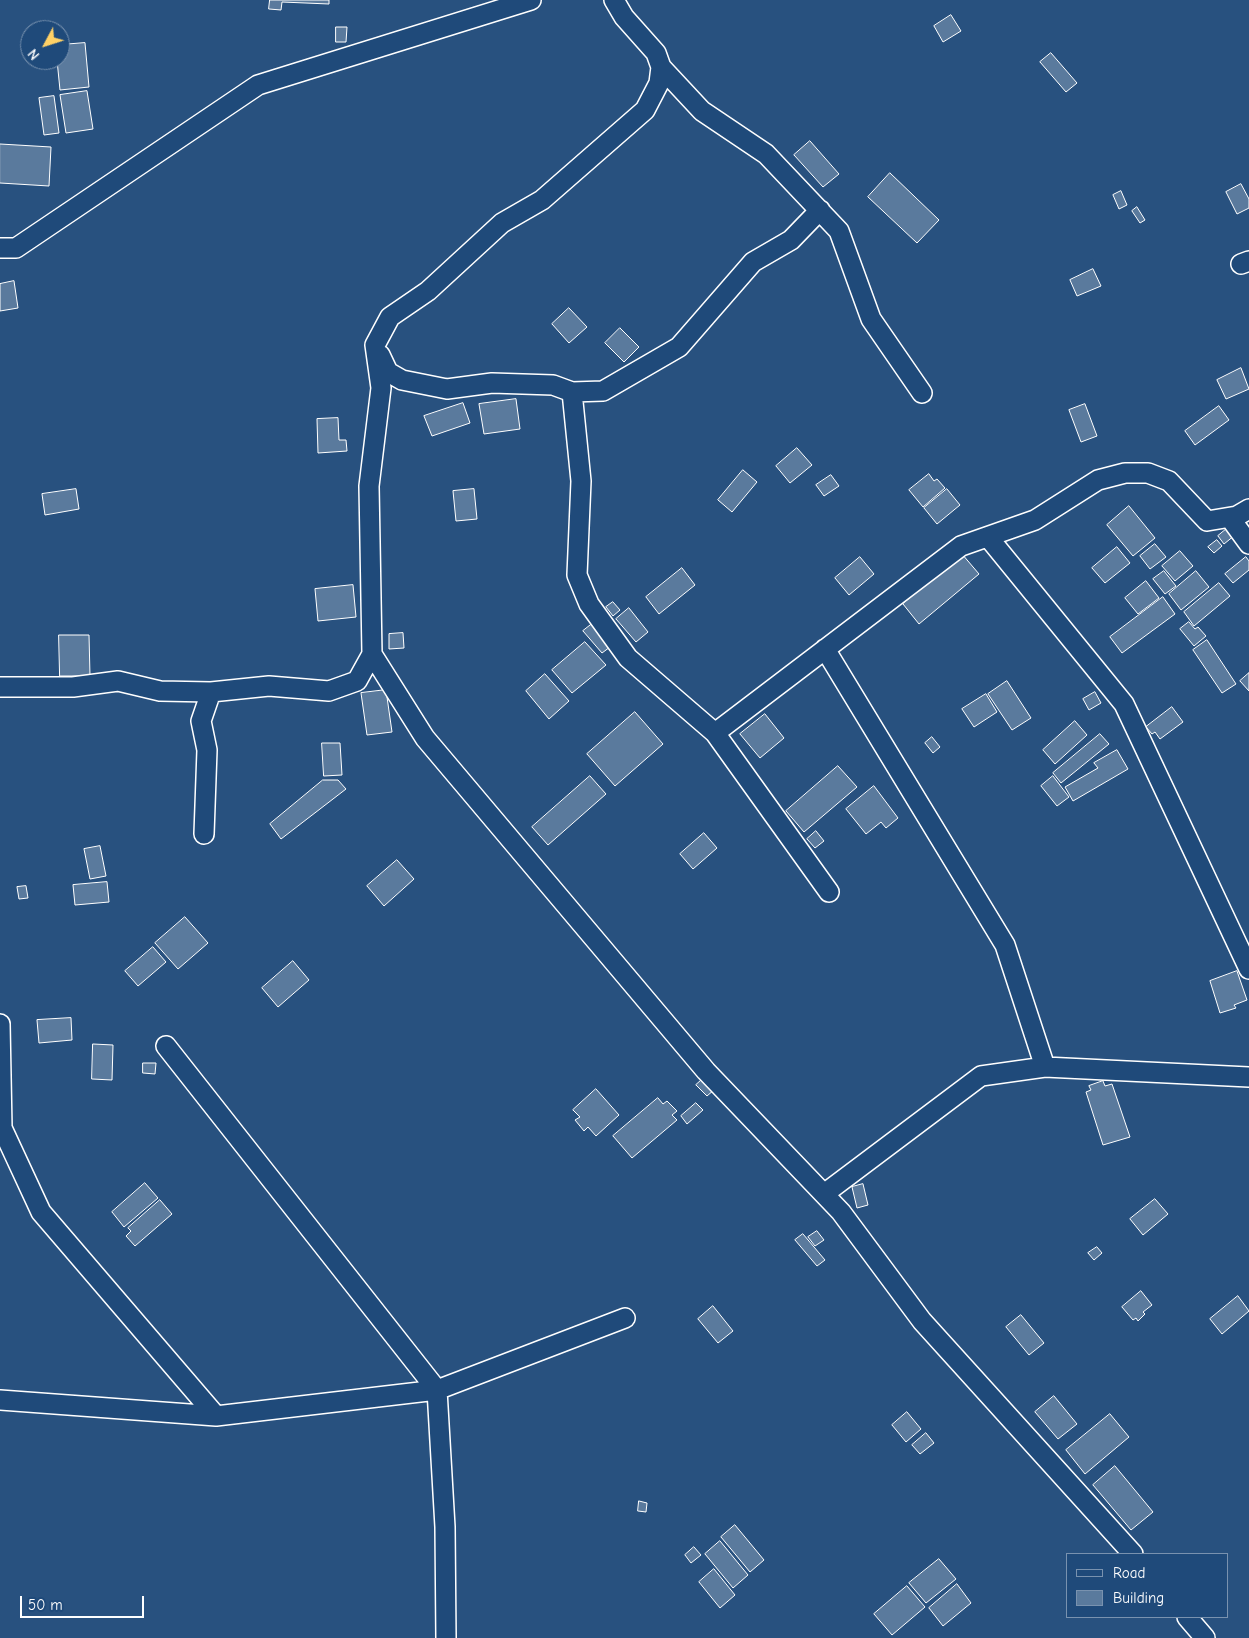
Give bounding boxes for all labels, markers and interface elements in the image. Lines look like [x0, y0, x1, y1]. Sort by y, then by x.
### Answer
north arrow [20, 20, 70, 70]
text: N [24, 45, 43, 63]
legend [1066, 1553, 1229, 1618]
text: Road [1113, 1564, 1145, 1582]
scale bar [22, 1586, 146, 1618]
text: Building [1113, 1589, 1164, 1607]
text: 50 m [28, 1596, 63, 1614]

